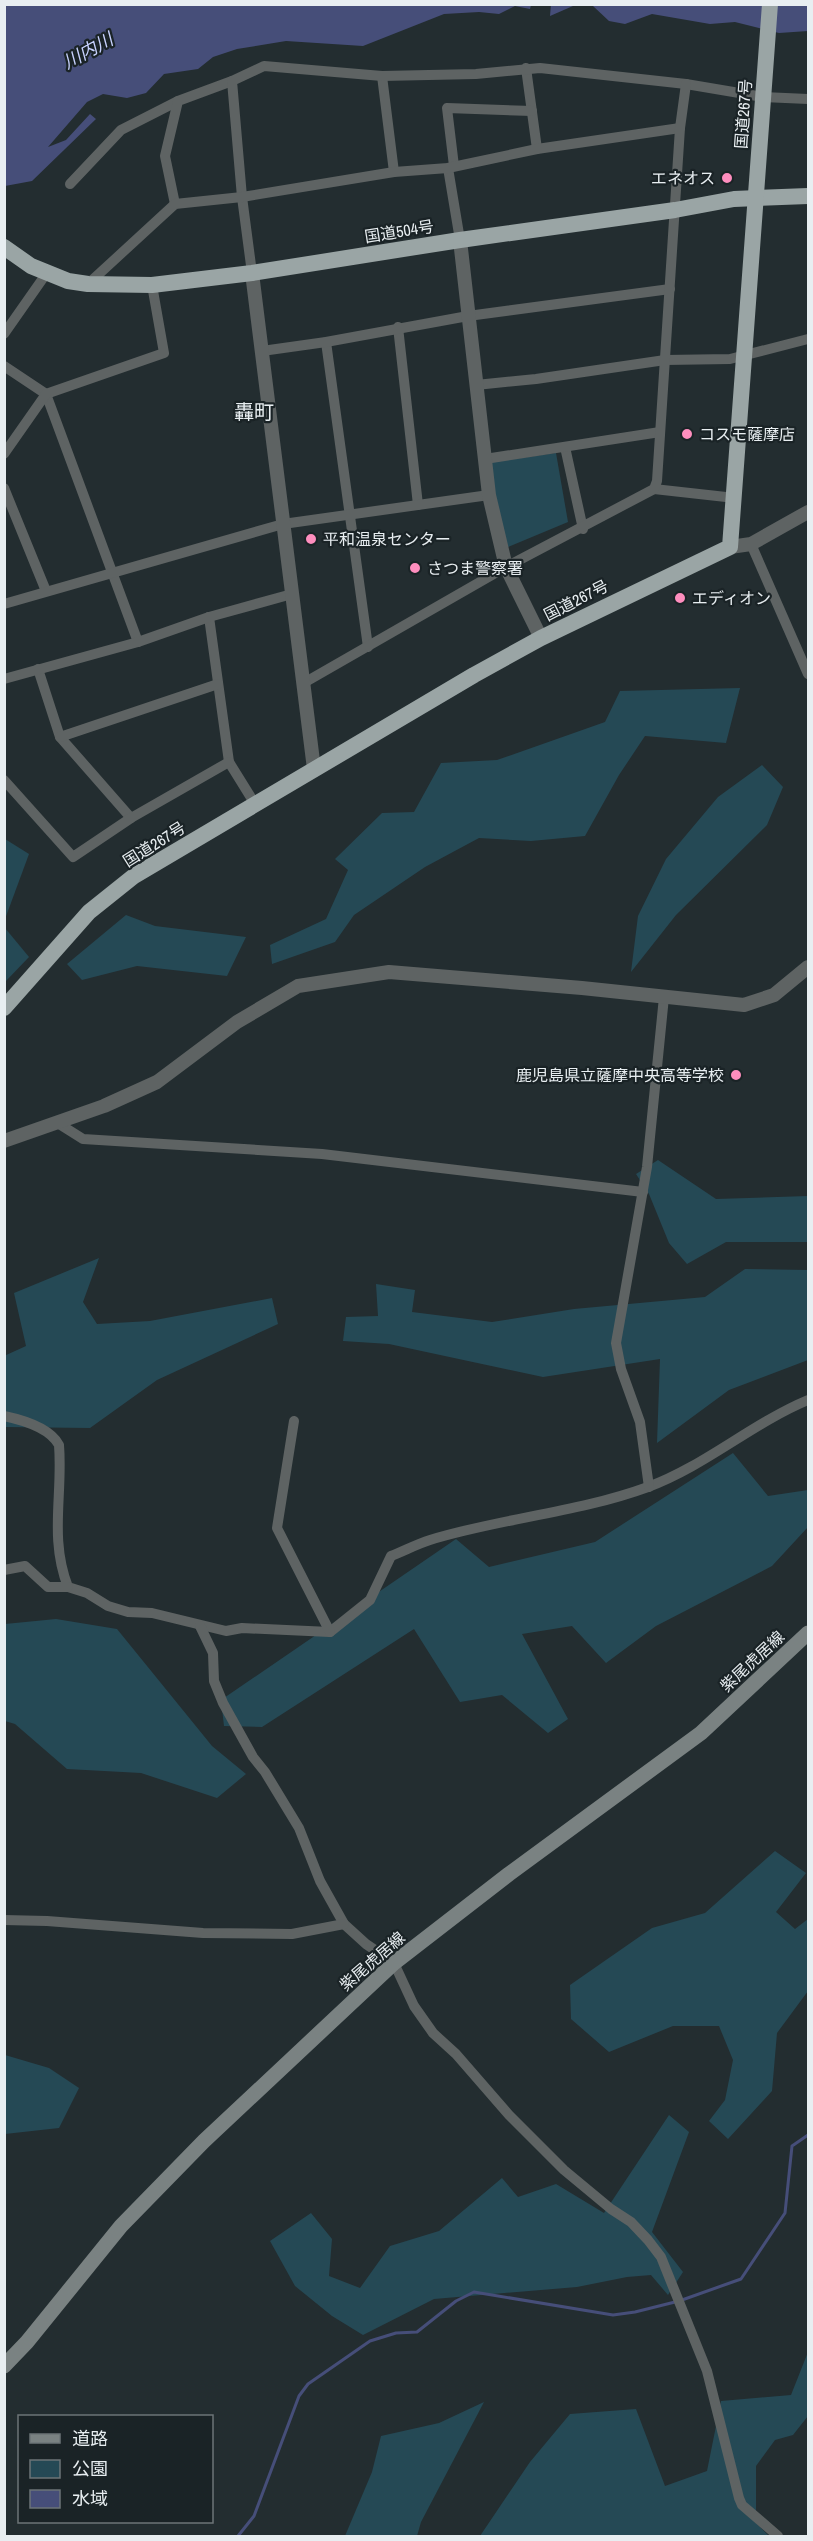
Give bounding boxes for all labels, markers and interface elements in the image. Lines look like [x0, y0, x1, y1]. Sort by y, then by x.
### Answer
water label: 川内川 [58, 26, 119, 75]
street label: 国道267号 [730, 78, 756, 150]
place label: エネオス [651, 167, 715, 189]
marker: エネオス [720, 171, 734, 185]
street label: 国道504号 [363, 215, 435, 247]
district label: 轟町 [234, 398, 274, 425]
place label: コスモ薩摩店 [699, 423, 795, 445]
marker: コスモ薩摩店 [680, 427, 694, 441]
place label: 平和温泉センター [323, 528, 451, 550]
marker: 平和温泉センター [304, 532, 318, 546]
place label: さつま警察署 [427, 557, 523, 579]
marker: さつま警察署 [408, 561, 422, 575]
street label: 国道267号 [540, 574, 612, 626]
place label: エディオン [692, 587, 771, 609]
marker: エディオン [673, 591, 687, 605]
street label: 国道267号 [119, 816, 189, 872]
place label: 鹿児島県立薩摩中央高等学校 [516, 1064, 724, 1086]
marker: 鹿児島県立薩摩中央高等学校 [729, 1068, 743, 1082]
street label: 紫尾虎居線 [715, 1626, 789, 1696]
street label: 紫尾虎居線 [335, 1926, 409, 1996]
legend [18, 2415, 213, 2523]
text: 道路 [72, 2426, 108, 2451]
text: 公園 [72, 2456, 108, 2481]
text: 水域 [72, 2486, 108, 2511]

